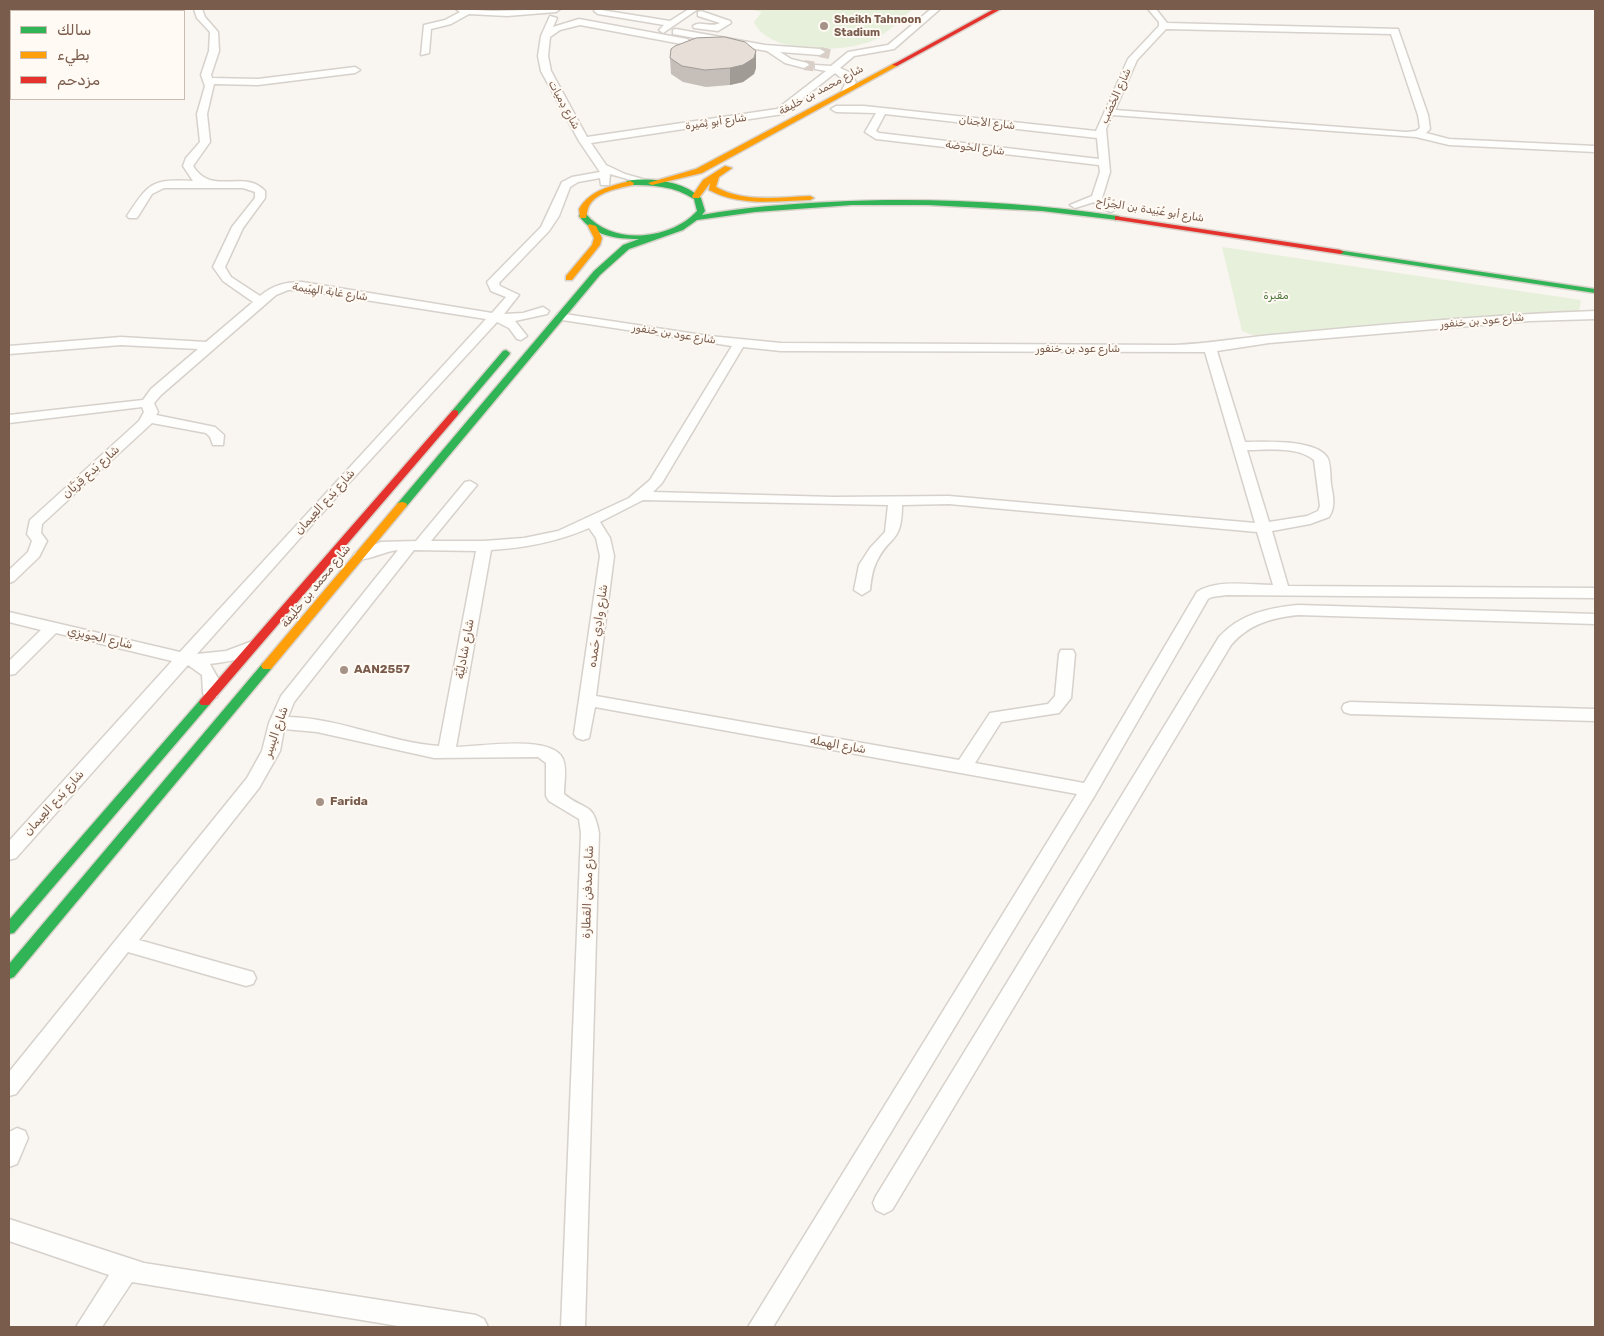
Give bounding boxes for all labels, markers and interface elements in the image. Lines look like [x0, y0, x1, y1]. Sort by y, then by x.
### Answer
legend [10, 10, 185, 100]
place label: Sheikh Tahnoon Stadium [834, 13, 921, 39]
marker: Sheikh Tahnoon Stadium [818, 20, 830, 32]
text: سالك [57, 21, 92, 39]
text: بطيء [57, 46, 90, 64]
street label: شارع محمد بن خليفة [776, 62, 866, 118]
street label: شارع الخَصَب [1098, 66, 1134, 126]
text: مزدحم [57, 71, 100, 89]
street label: شارع دِميات [545, 78, 583, 132]
street label: شارع أبو ثِمَيرة [684, 111, 748, 133]
street label: شارع الأجنان [958, 113, 1016, 133]
street label: شارع الخَوضة [945, 138, 1005, 158]
street label: شارع أبو عُبَيدة بن الجَرَّاح [1095, 195, 1205, 225]
street label: شارع غابة الهِيَيمة [291, 280, 369, 304]
park label: مقبرة [1263, 289, 1289, 303]
street label: شارع عود بن خنفور [1439, 311, 1525, 331]
street label: شارع عود بن خنفور [631, 321, 717, 347]
street label: شارع عود بن خنفور [1036, 342, 1120, 356]
street label: شارع بَدع قِرَيَّان [59, 443, 123, 501]
street label: شارع بَدع العِيمان [292, 466, 358, 538]
street label: شارع محمد بن خليفة [278, 542, 354, 630]
street label: شارع وادِي حَمده [585, 583, 611, 669]
street label: شارع شادلِيَّة [453, 618, 477, 680]
street label: شارع الحِوَيزِي [66, 624, 134, 652]
place label: AAN2557 [354, 663, 410, 677]
marker: AAN2557 [338, 664, 350, 676]
street label: شارع البِسِر [261, 705, 291, 759]
street label: شارع الهمله [809, 733, 867, 757]
street label: شارع بَدع العِيمان [21, 767, 87, 839]
place label: Farida [330, 795, 368, 809]
marker: Farida [314, 796, 326, 808]
street label: شارع مدفن القطارة [579, 845, 597, 939]

